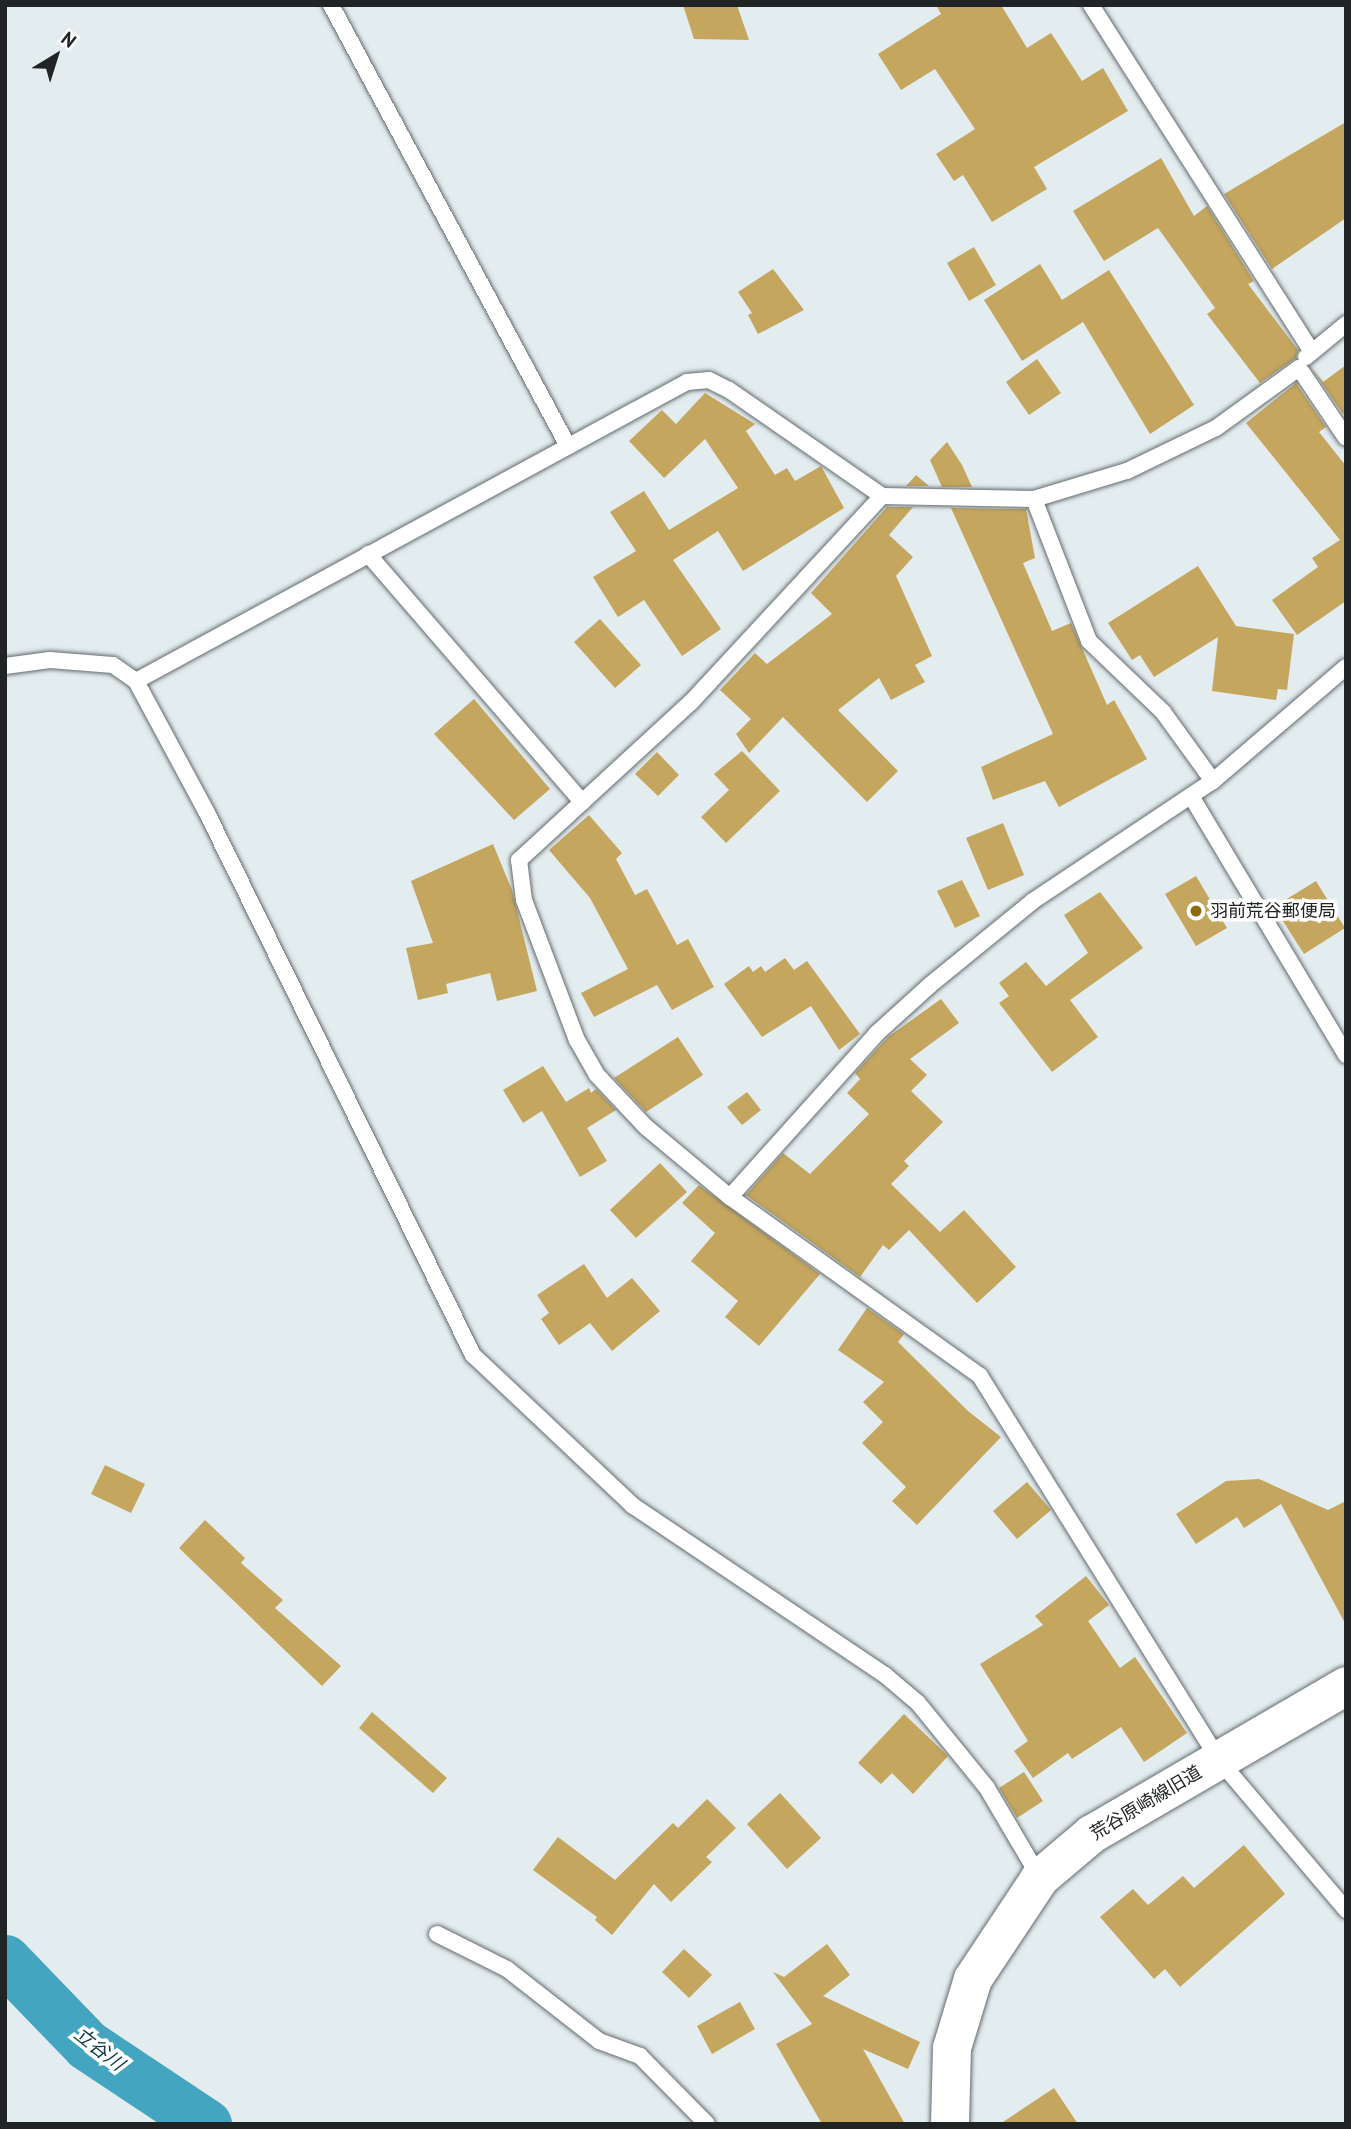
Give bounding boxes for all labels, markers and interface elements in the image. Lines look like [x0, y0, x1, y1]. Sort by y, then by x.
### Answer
north arrow [21, 21, 91, 91]
text: N [57, 26, 81, 53]
place label: 羽前荒谷郵便局 [1210, 900, 1336, 922]
marker: 羽前荒谷郵便局 [1188, 903, 1204, 919]
street label: 荒谷原崎線旧道 [1086, 1761, 1206, 1845]
water label: 立谷川 [70, 2022, 128, 2076]

